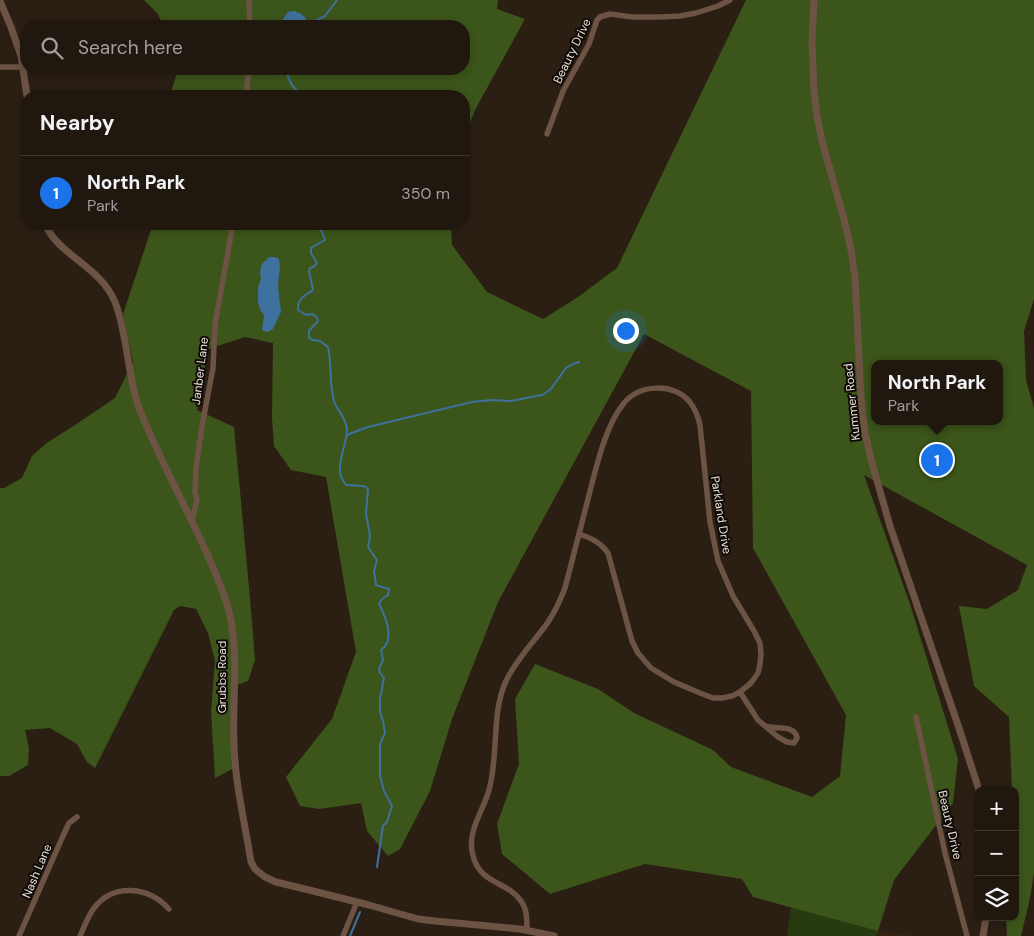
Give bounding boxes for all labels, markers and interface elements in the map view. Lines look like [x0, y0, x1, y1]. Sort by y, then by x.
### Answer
street label: Beauty Drive [549, 16, 595, 86]
search box [20, 20, 470, 75]
icon: search [38, 34, 66, 62]
text: Search here [78, 35, 183, 60]
text: Nearby [40, 109, 114, 137]
text: North Park [87, 170, 186, 195]
text: 1 [53, 183, 59, 204]
text: 350 m [401, 183, 450, 204]
text: Park [87, 195, 119, 216]
your location [613, 318, 639, 344]
street label: Janber Lane [188, 336, 212, 406]
popup [871, 360, 1003, 425]
street label: Kummer Road [840, 363, 864, 441]
text: North Park [888, 370, 986, 395]
text: Park [888, 395, 919, 416]
pin: 1 [921, 441, 953, 479]
street label: Parkland Drive [707, 475, 735, 555]
street label: Grubbs Road [214, 641, 230, 713]
map controls [974, 786, 1019, 921]
button: + [974, 786, 1019, 831]
street label: Beauty Drive [934, 789, 966, 861]
button: − [974, 831, 1019, 876]
street label: Nash Lane [18, 841, 56, 901]
button: layers [974, 876, 1019, 921]

